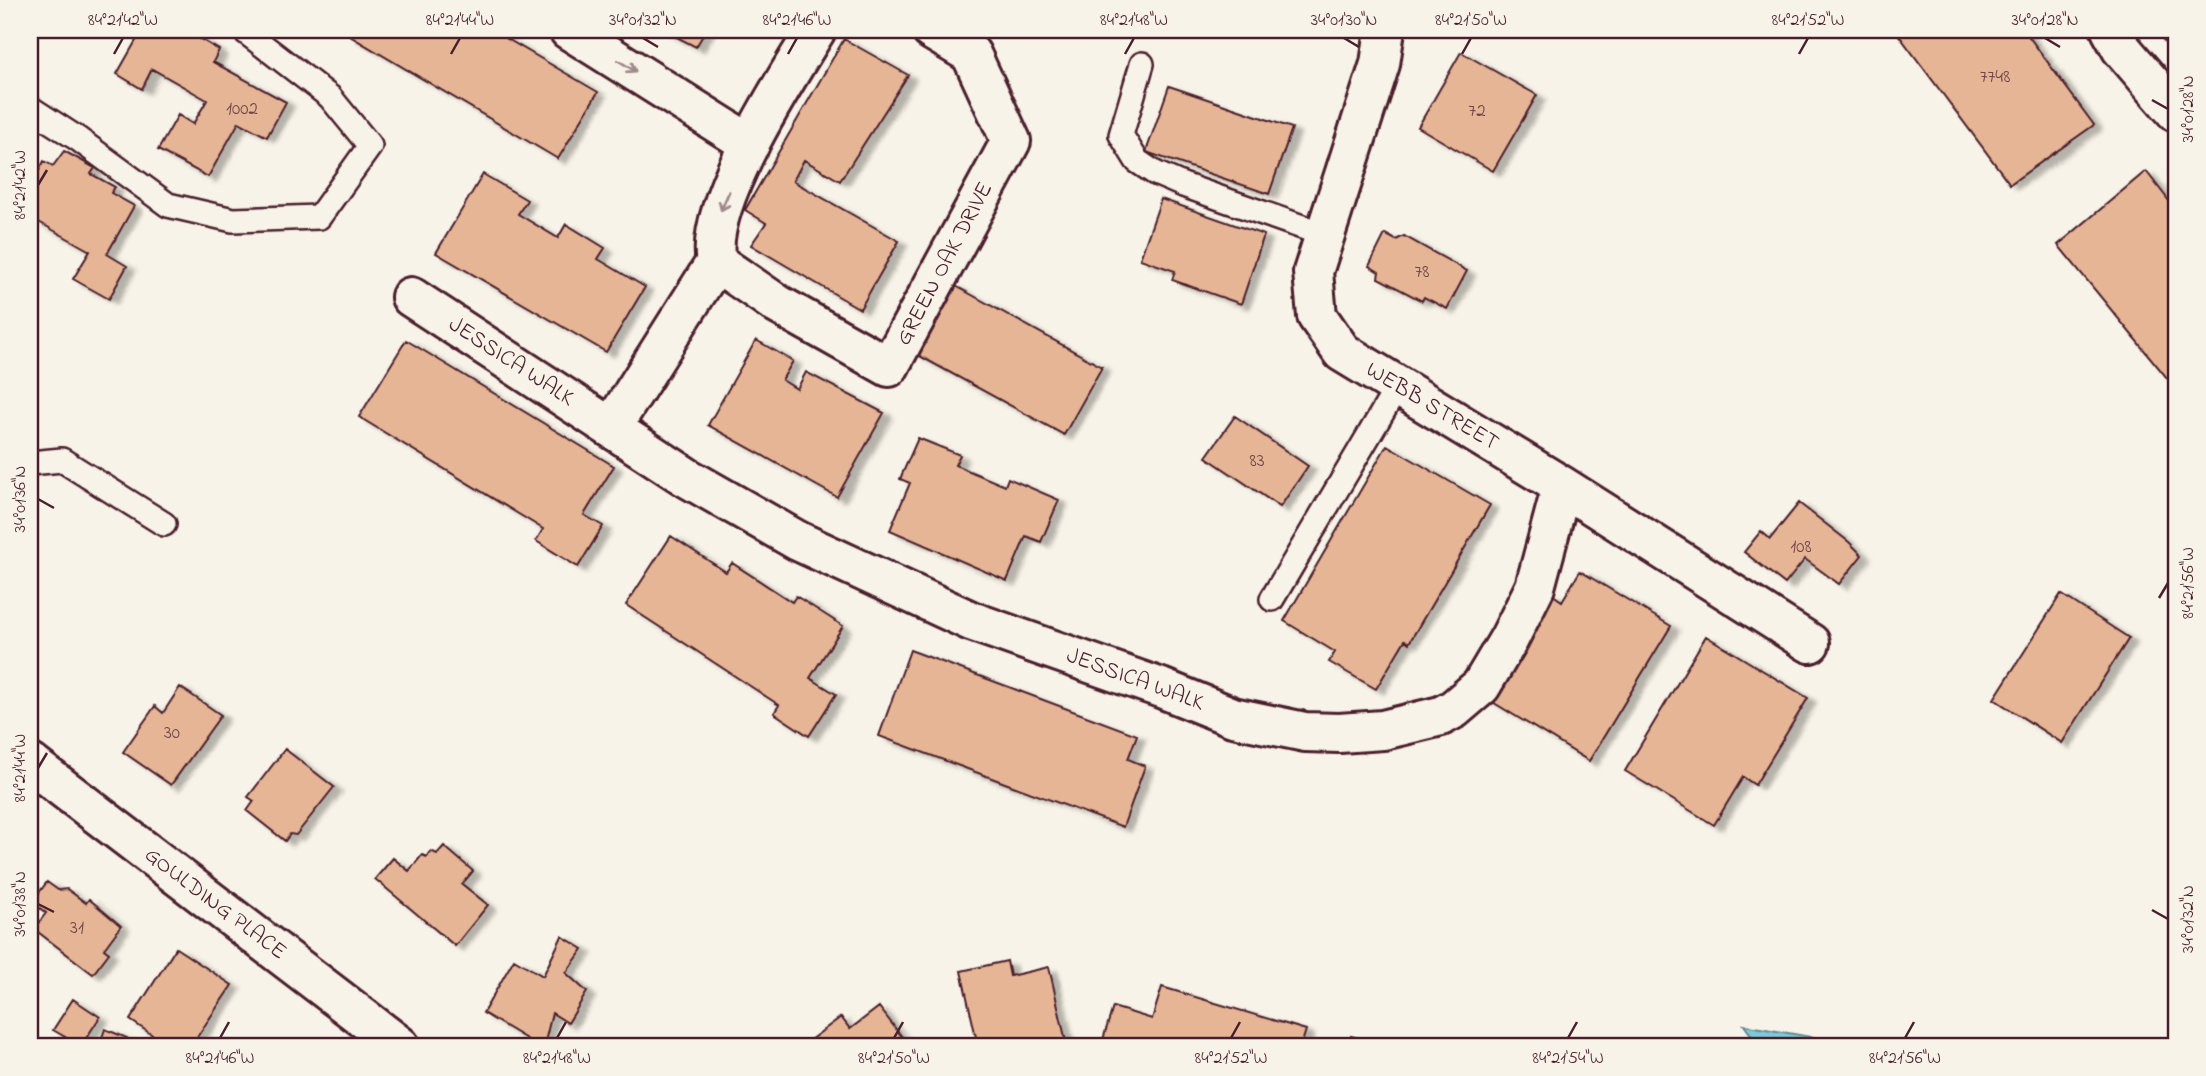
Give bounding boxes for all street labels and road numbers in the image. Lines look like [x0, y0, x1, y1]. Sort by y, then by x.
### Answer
street label: GREEN OAK DRIVE [888, 176, 1002, 352]
street label: JESSICA WALK [441, 309, 581, 416]
street label: WEBB STREET [1359, 354, 1505, 460]
street label: JESSICA WALK [1062, 640, 1209, 720]
street label: GOULDING PLACE [137, 839, 293, 969]

